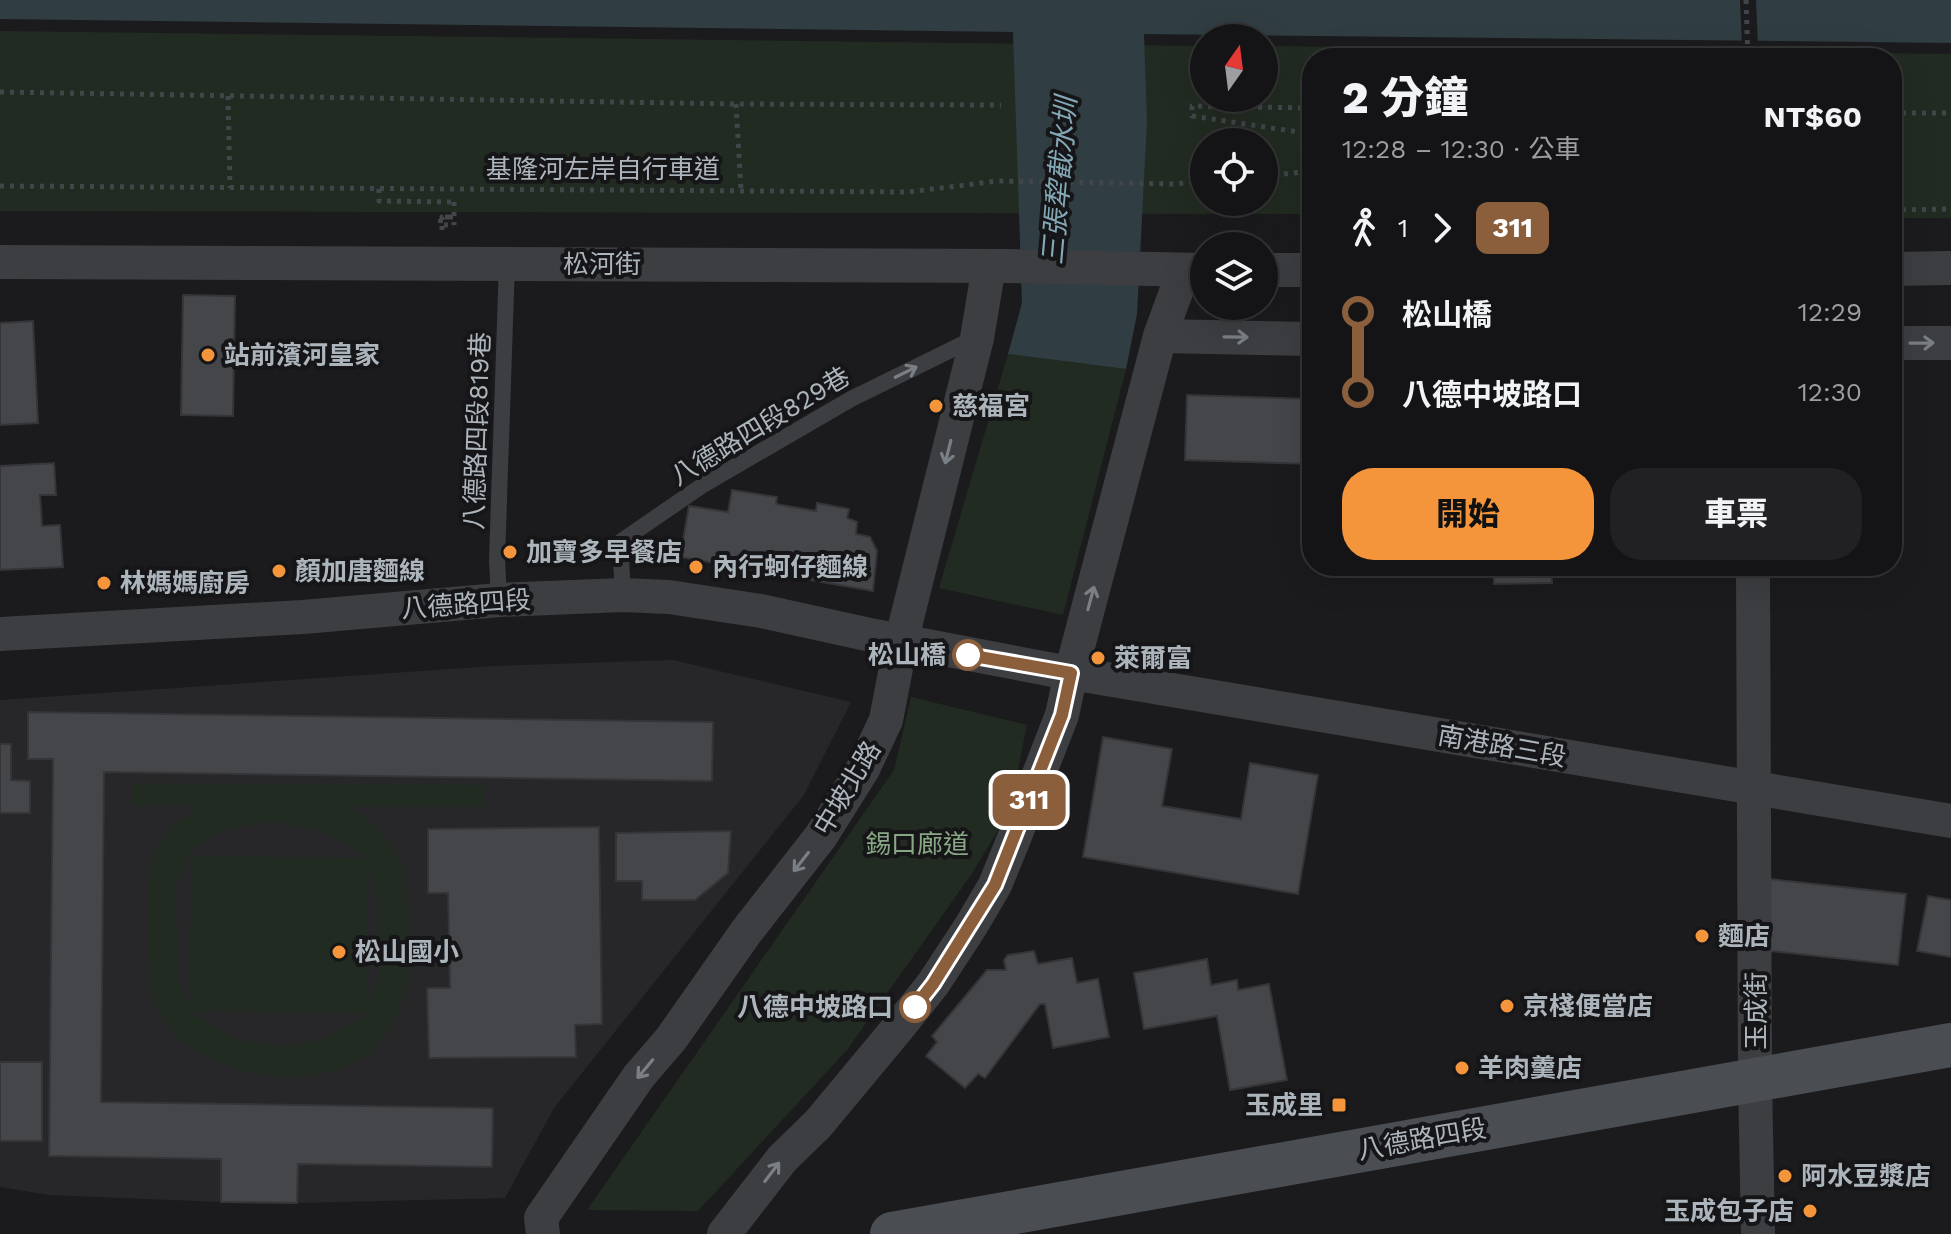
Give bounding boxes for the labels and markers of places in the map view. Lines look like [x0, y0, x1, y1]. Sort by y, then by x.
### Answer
place label: 站前濱河皇家 [224, 340, 380, 370]
marker: 站前濱河皇家 [199, 346, 217, 364]
place label: 慈福宮 [952, 391, 1030, 421]
marker: 慈福宮 [927, 397, 945, 415]
place label: 加寶多早餐店 [526, 537, 682, 567]
marker: 加寶多早餐店 [501, 543, 519, 561]
place label: 內行蚵仔麵線 [712, 552, 868, 582]
place label: 顏加唐麵線 [295, 556, 425, 586]
marker: 內行蚵仔麵線 [687, 558, 705, 576]
marker: 顏加唐麵線 [270, 562, 288, 580]
place label: 林媽媽廚房 [120, 568, 250, 598]
marker: 林媽媽廚房 [95, 574, 113, 592]
place label: 松山橋 [868, 640, 946, 670]
marker: 松山橋 [953, 640, 983, 670]
place label: 萊爾富 [1114, 643, 1192, 673]
marker: 萊爾富 [1089, 649, 1107, 667]
place label: 麵店 [1718, 921, 1770, 951]
marker: 麵店 [1693, 927, 1711, 945]
place label: 松山國小 [355, 937, 459, 967]
marker: 松山國小 [330, 943, 348, 961]
place label: 京棧便當店 [1523, 991, 1653, 1021]
place label: 八德中坡路口 [737, 992, 893, 1022]
marker: 八德中坡路口 [900, 992, 930, 1022]
marker: 京棧便當店 [1498, 997, 1516, 1015]
place label: 羊肉羹店 [1478, 1053, 1582, 1083]
marker: 羊肉羹店 [1453, 1059, 1471, 1077]
place label: 玉成里 [1245, 1090, 1323, 1120]
marker: 玉成里 [1330, 1096, 1348, 1114]
place label: 阿水豆漿店 [1801, 1161, 1931, 1191]
marker: 阿水豆漿店 [1776, 1167, 1794, 1185]
place label: 玉成包子店 [1664, 1196, 1794, 1226]
marker: 玉成包子店 [1801, 1202, 1819, 1220]

